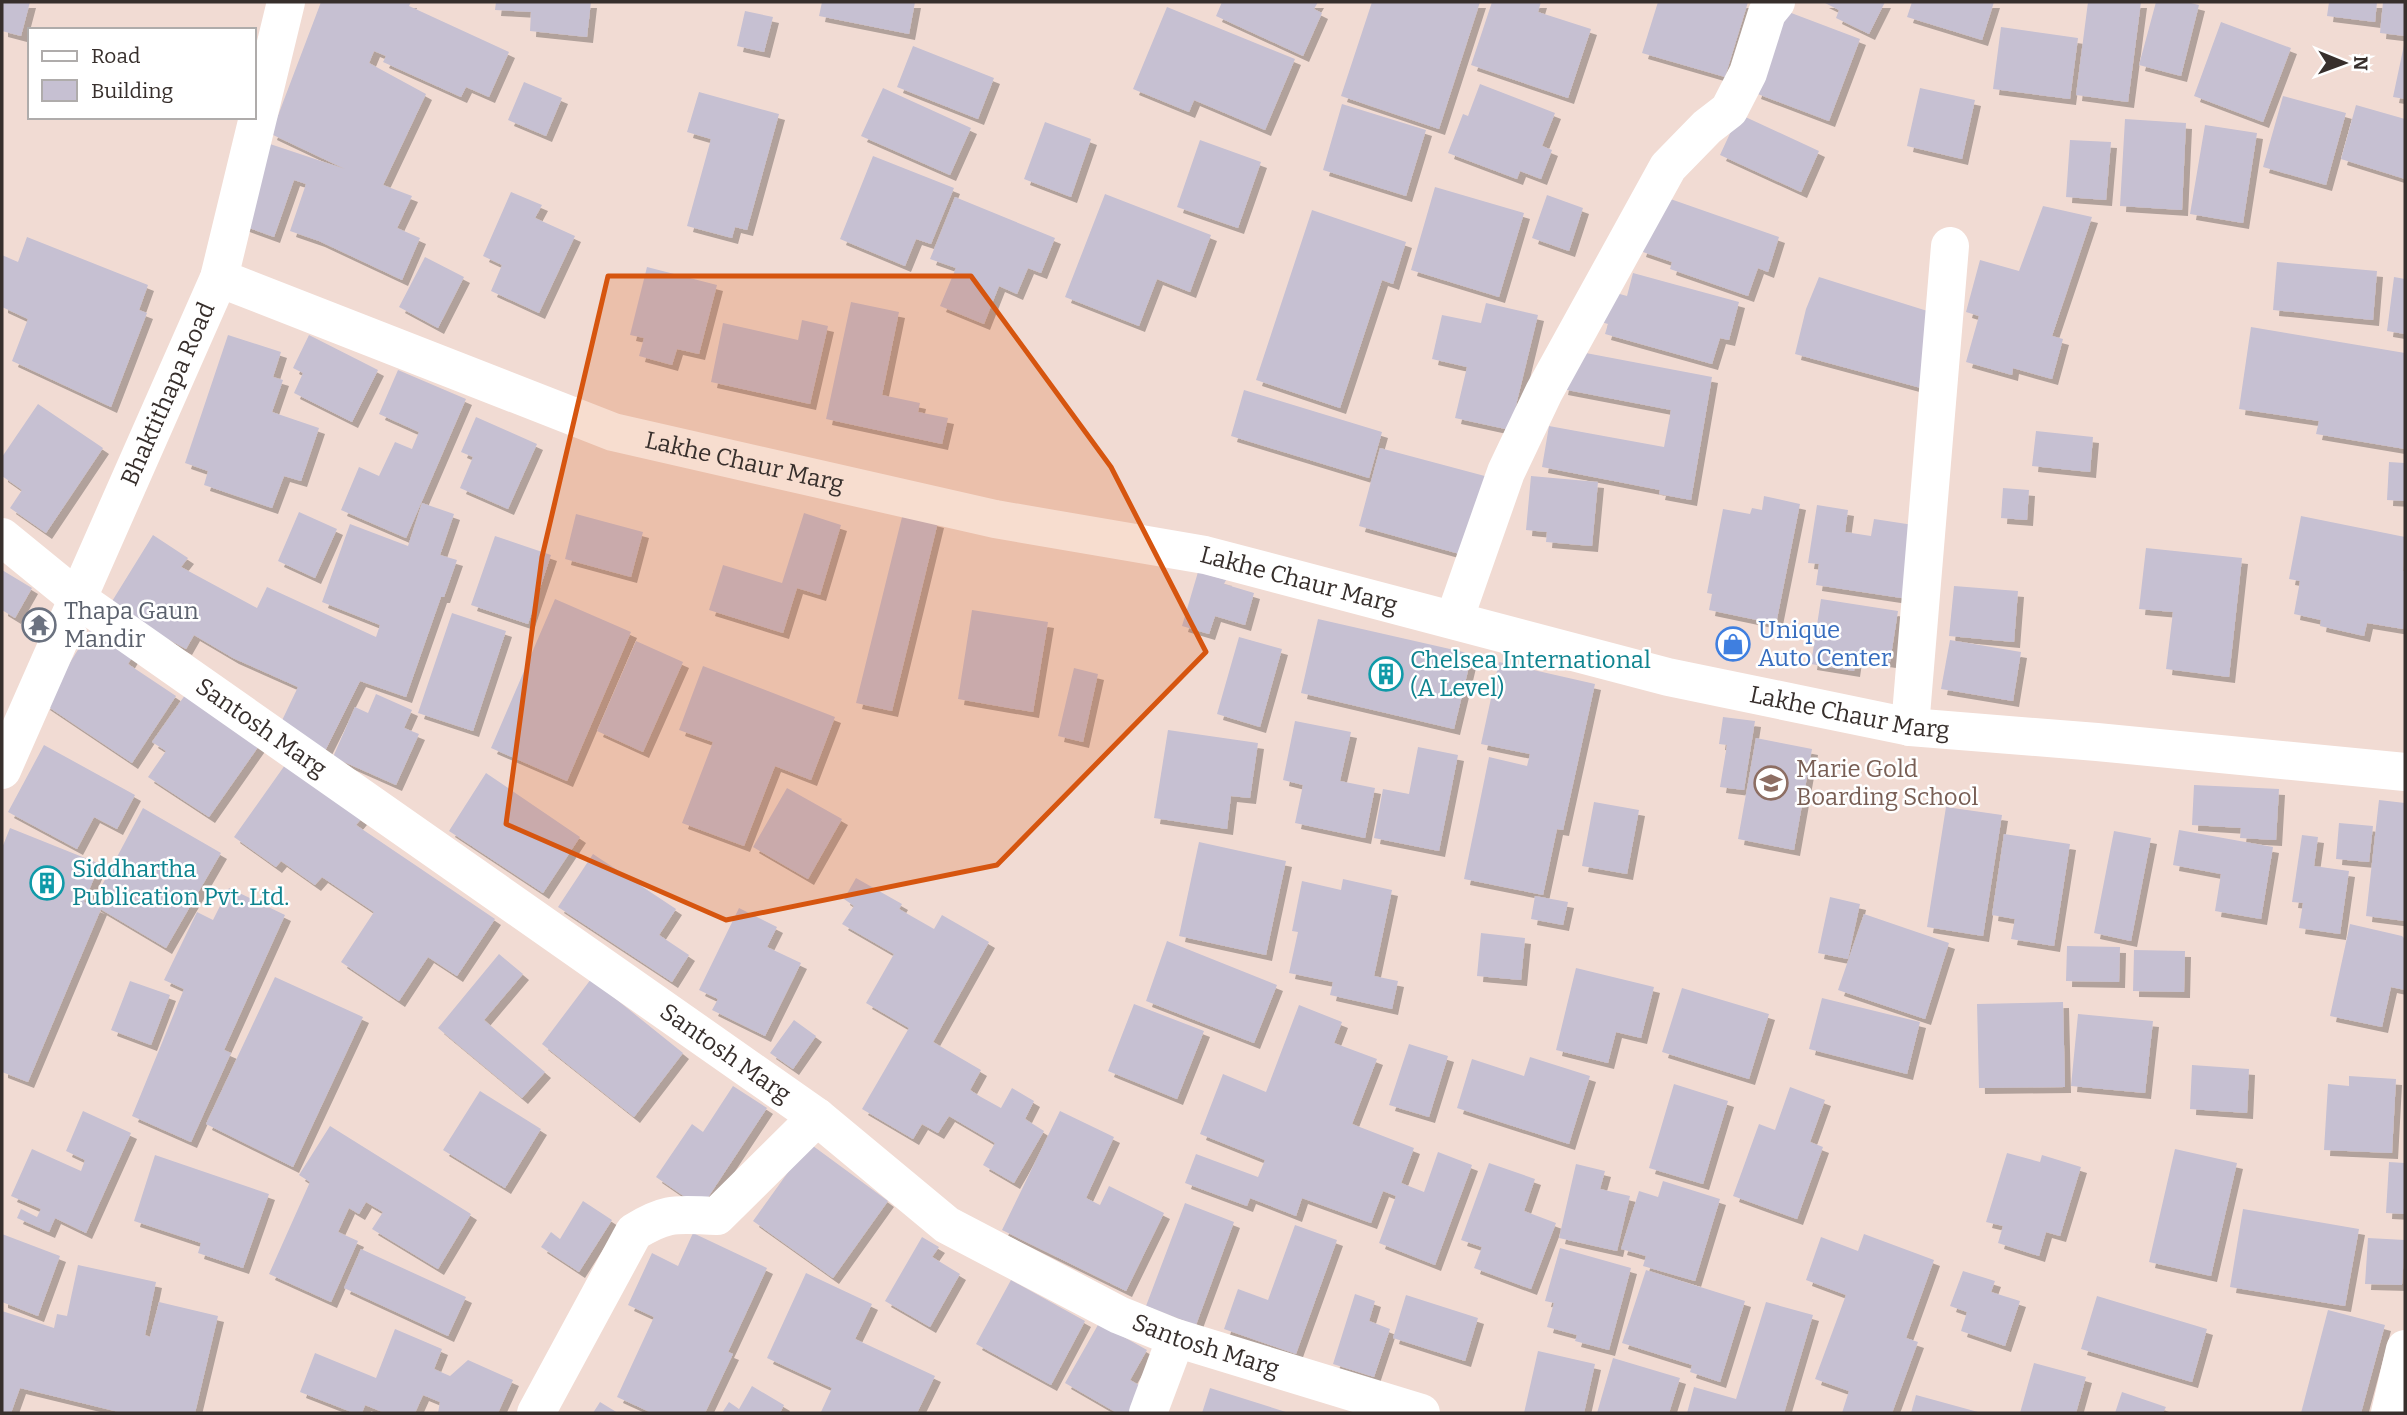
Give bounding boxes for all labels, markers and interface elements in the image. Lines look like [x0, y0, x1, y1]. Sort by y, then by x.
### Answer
legend [28, 28, 256, 119]
north arrow [2309, 28, 2379, 98]
text: Road [91, 43, 140, 69]
text: N [2349, 56, 2372, 71]
text: Building [91, 78, 174, 104]
street label: Bhaktithapa Road [115, 298, 221, 490]
street label: Lakhe Chaur Marg [642, 426, 847, 498]
street label: Lakhe Chaur Marg [1197, 540, 1401, 619]
place label: Thapa Gaun Mandir [64, 597, 199, 653]
temple icon: Thapa Gaun Mandir [20, 606, 58, 644]
place label: Unique Auto Center [1758, 616, 1892, 672]
shop icon: Unique Auto Center [1714, 625, 1752, 663]
place label: Chelsea International (A Level) [1410, 646, 1651, 702]
building icon: Chelsea International (A Level) [1367, 655, 1405, 693]
street label: Santosh Marg [191, 672, 332, 783]
street label: Lakhe Chaur Marg [1747, 680, 1951, 744]
place label: Marie Gold Boarding School [1796, 755, 1978, 811]
school or university icon: Marie Gold Boarding School [1752, 764, 1790, 802]
place label: Siddhartha Publication Pvt. Ltd. [72, 855, 289, 911]
building icon: Siddhartha Publication Pvt. Ltd. [28, 864, 66, 902]
street label: Santosh Marg [655, 998, 796, 1108]
street label: Santosh Marg [1128, 1308, 1283, 1383]

